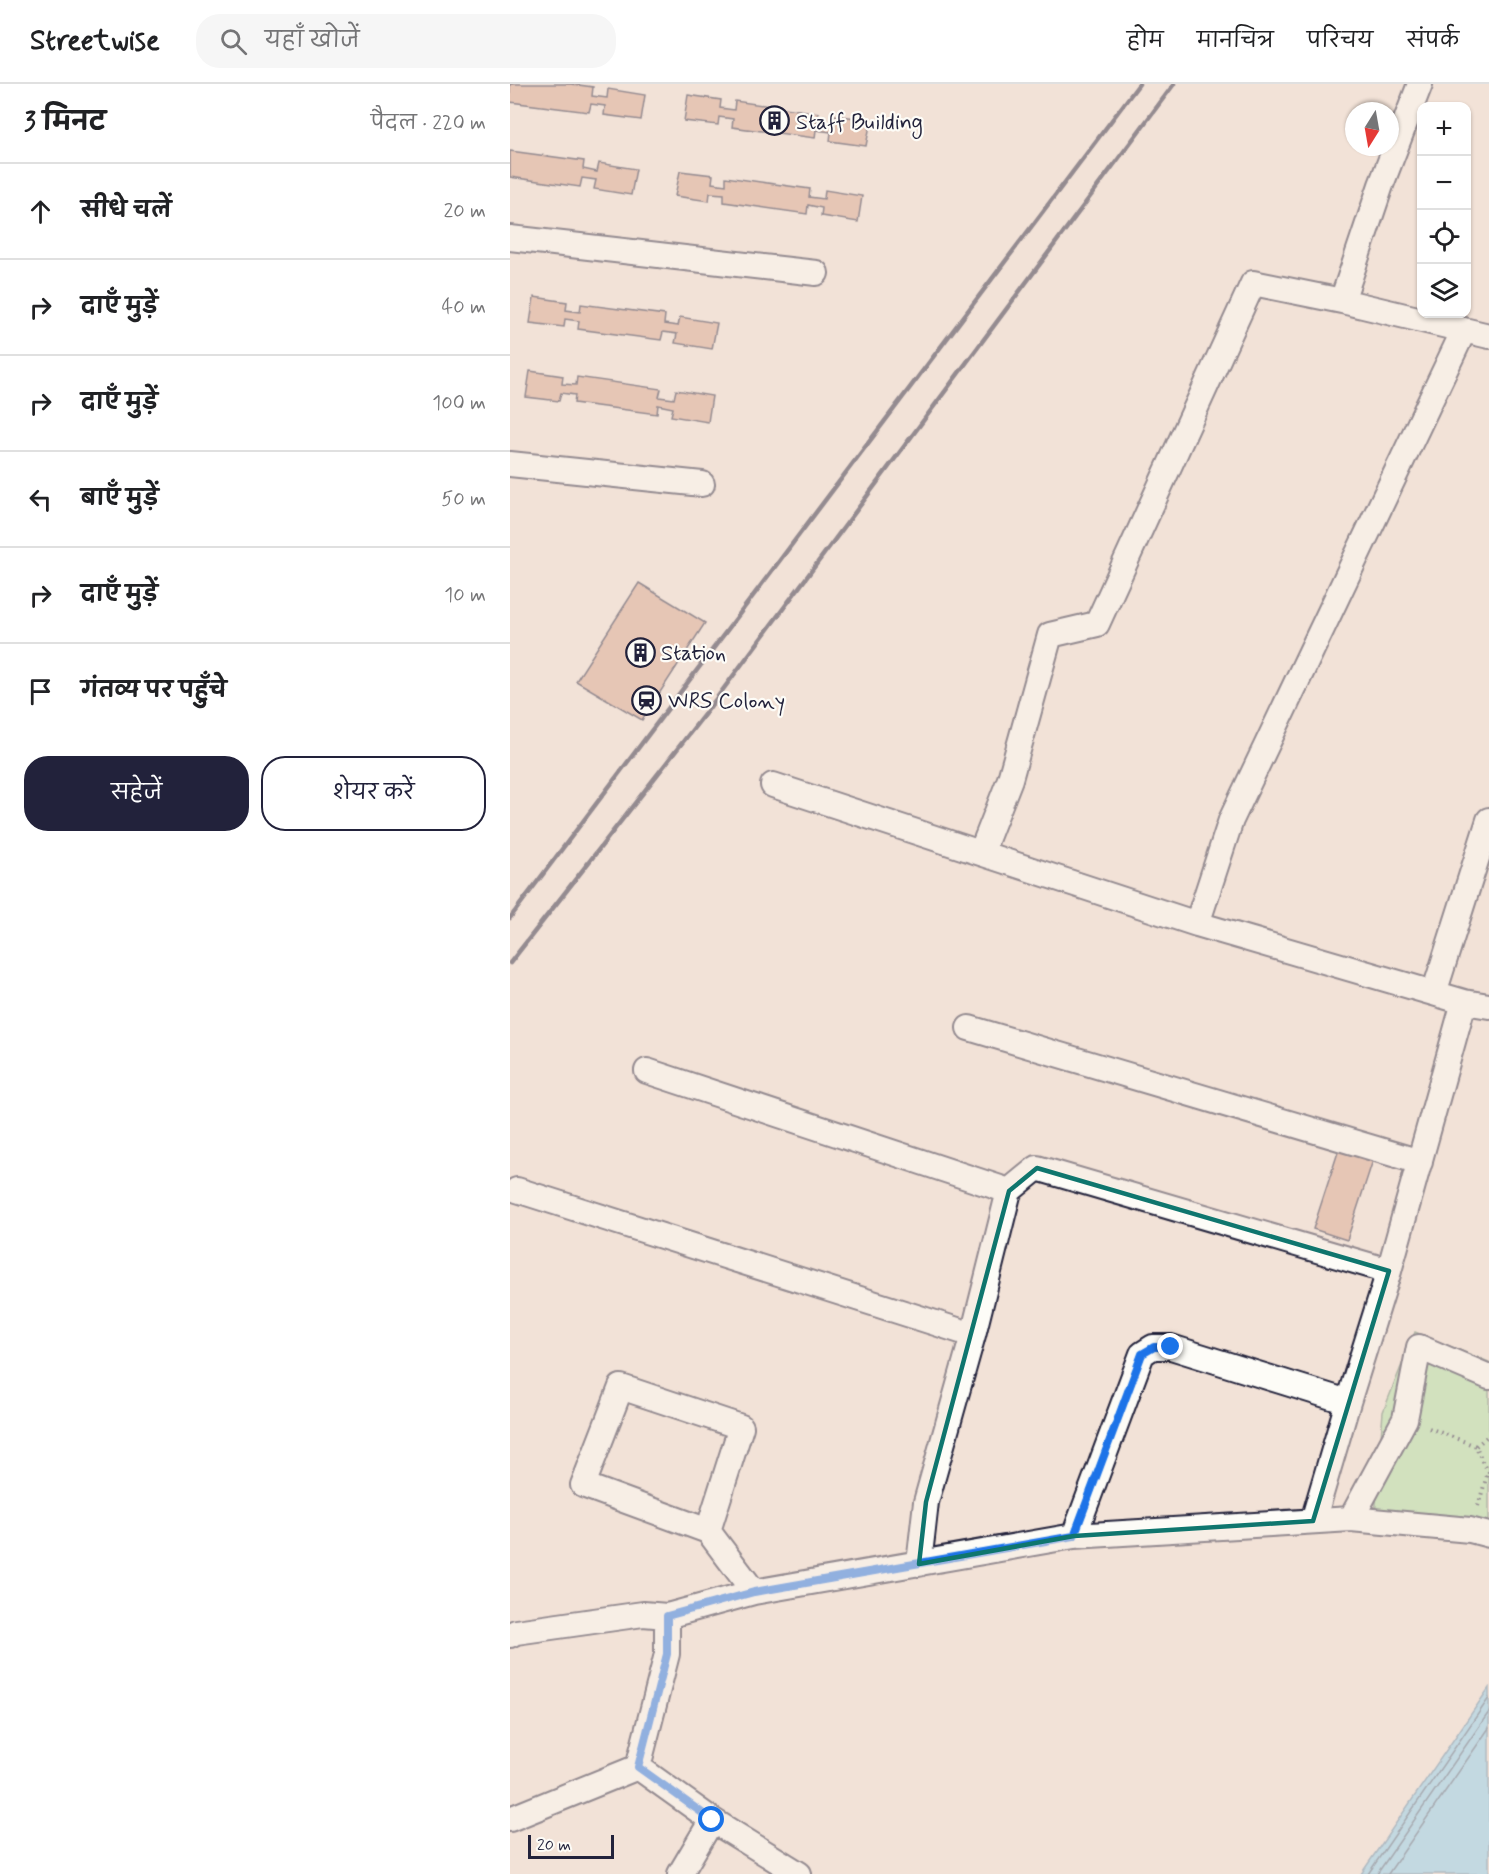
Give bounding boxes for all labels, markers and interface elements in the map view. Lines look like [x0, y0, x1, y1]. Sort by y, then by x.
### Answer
search box [196, 14, 616, 68]
text: Streetwise [30, 23, 160, 60]
icon: search [217, 25, 250, 58]
text: यहाँ खोजें [265, 27, 360, 55]
text: होम [1127, 27, 1164, 55]
text: मानचित्र [1197, 27, 1274, 55]
text: परिचय [1307, 27, 1373, 55]
text: संपर्क [1406, 27, 1459, 55]
north arrow [1345, 102, 1399, 156]
map controls [1417, 102, 1471, 318]
button: + [1417, 102, 1471, 156]
building icon: Staff Building [759, 105, 791, 137]
text: 3 मिनट [24, 106, 106, 140]
place label: Staff Building [796, 109, 923, 140]
text: पैदल · 220 m [371, 110, 486, 137]
button: − [1417, 156, 1471, 210]
icon: ahead [24, 195, 57, 228]
text: सीधे चलें [81, 197, 171, 225]
text: 20 m [443, 198, 486, 225]
button: locate [1417, 210, 1471, 264]
button: layers [1417, 264, 1471, 318]
icon: right [24, 291, 57, 324]
text: दाएँ मुड़ें [81, 293, 158, 321]
text: 40 m [442, 294, 486, 321]
icon: right [24, 387, 57, 420]
text: दाएँ मुड़ें [81, 389, 158, 417]
text: 100 m [432, 390, 486, 417]
icon: left [24, 483, 57, 516]
text: बाएँ मुड़ें [81, 485, 159, 513]
text: 50 m [441, 486, 486, 513]
icon: right [24, 579, 57, 612]
text: दाएँ मुड़ें [81, 581, 158, 609]
text: 10 m [444, 582, 486, 609]
building icon: Station [624, 636, 656, 668]
place label: Station [661, 640, 726, 668]
icon: arrive [24, 675, 57, 708]
text: गंतव्य पर पहुँचे [81, 677, 227, 705]
station icon: WRS Colony [631, 684, 663, 716]
place label: WRS Colony [668, 688, 785, 716]
button: सहेजें [24, 756, 249, 831]
button: शेयर करें [261, 756, 486, 831]
route end [1157, 1333, 1183, 1359]
route start [698, 1806, 724, 1832]
scale bar [528, 1832, 614, 1860]
text: 20 m [537, 1835, 571, 1856]

